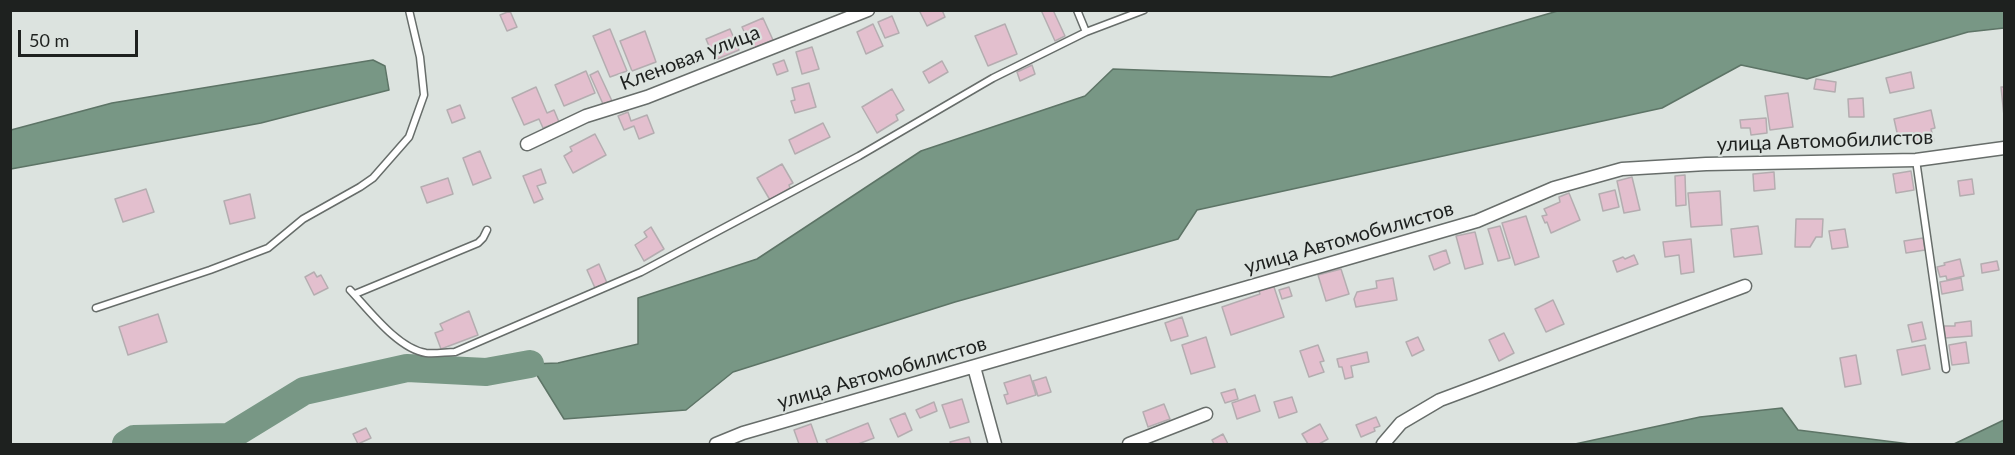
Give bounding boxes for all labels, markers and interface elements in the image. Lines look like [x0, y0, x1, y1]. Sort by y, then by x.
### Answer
scale bar [21, 18, 141, 56]
street label: Кленовая улица [617, 20, 763, 96]
text: 50 m [29, 29, 69, 51]
street label: улица Автомобилистов [1716, 125, 1934, 157]
street label: улица Автомобилистов [1242, 197, 1456, 279]
street label: улица Автомобилистов [775, 332, 989, 414]

